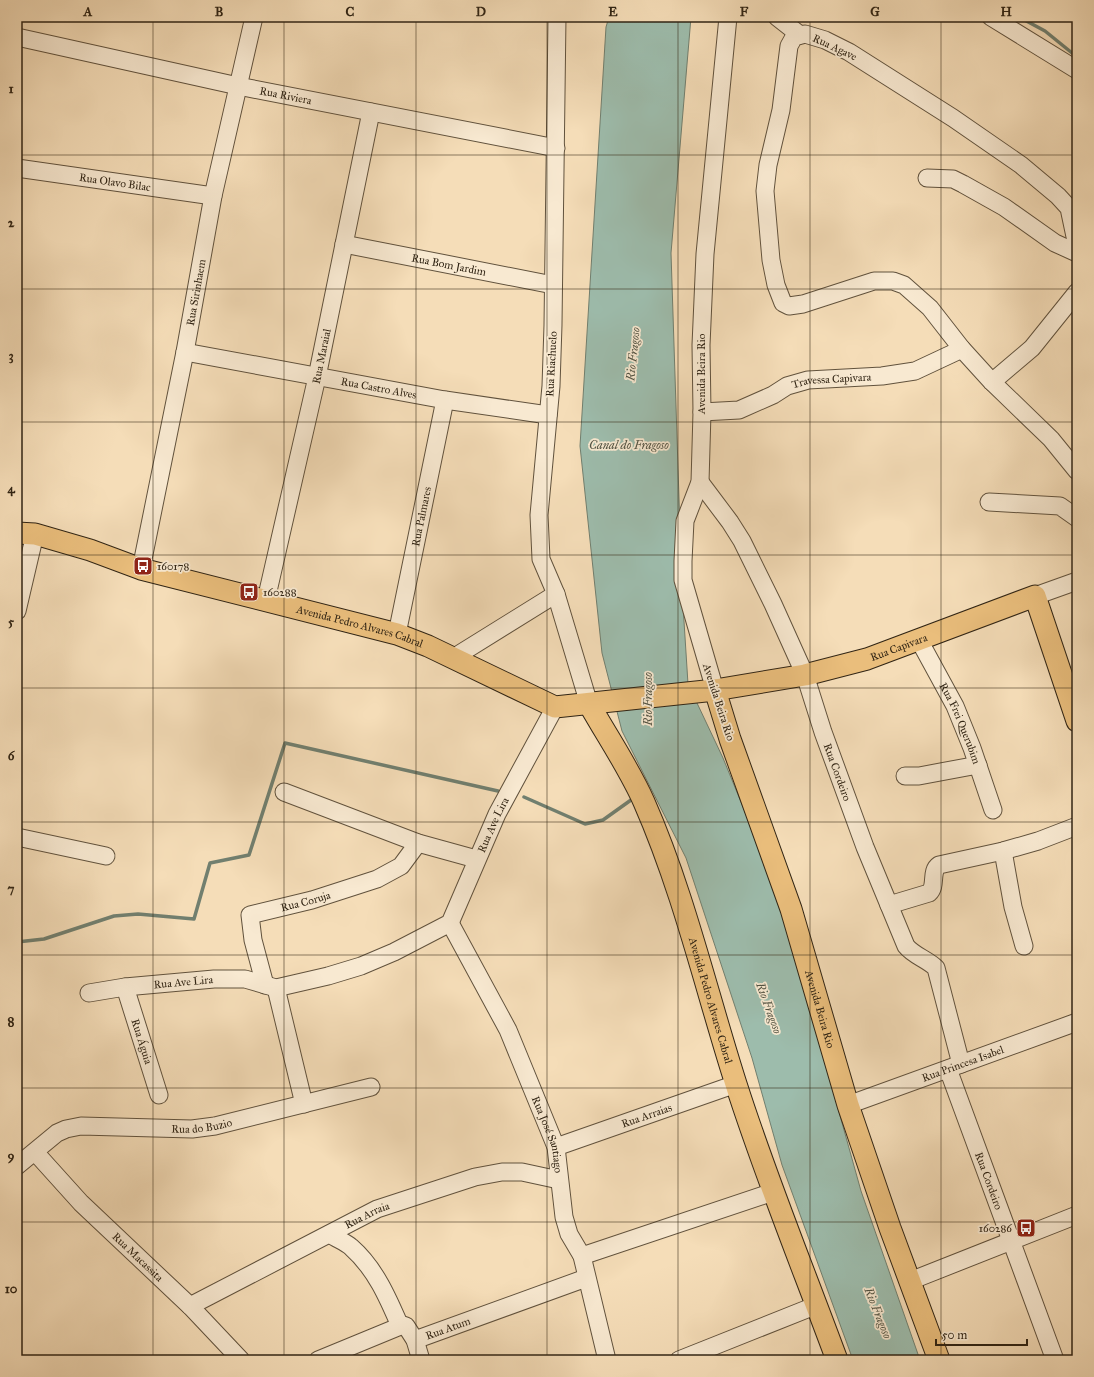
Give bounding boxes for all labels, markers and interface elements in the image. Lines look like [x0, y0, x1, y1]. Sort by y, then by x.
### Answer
text: A [83, 4, 93, 20]
text: B [215, 4, 224, 20]
text: C [346, 4, 355, 20]
text: D [476, 4, 486, 20]
text: E [608, 4, 618, 20]
text: F [740, 4, 749, 20]
text: G [870, 4, 880, 20]
text: H [1000, 4, 1012, 20]
street label: Rua Agave [811, 32, 859, 64]
text: 1 [8, 81, 14, 97]
street label: Rua Riviera [258, 84, 313, 107]
street label: Rua Olavo Bilac [78, 171, 152, 194]
text: 2 [8, 215, 15, 231]
street label: Rua Bom Jardim [410, 251, 488, 279]
street label: Rua Sirinhaem [184, 257, 209, 327]
water label: Rio Fragoso [623, 326, 643, 382]
street label: Rua Maraial [310, 328, 334, 385]
street label: Rua Riachuelo [543, 331, 560, 397]
street label: Avenida Beira Rio [695, 333, 708, 415]
text: 3 [8, 348, 14, 364]
street label: Travessa Capivara [790, 371, 872, 391]
street label: Rua Castro Alves [340, 375, 418, 402]
water label: Canal do Fragoso [589, 438, 669, 452]
text: 4 [7, 481, 15, 497]
street label: Rua Palmares [409, 485, 434, 548]
bus stop icon: 160178 [132, 555, 154, 577]
place label: 160178 [157, 560, 189, 573]
bus stop icon: 160288 [238, 581, 260, 603]
place label: 160288 [263, 586, 297, 599]
street label: Avenida Pedro Alvares Cabral [294, 603, 425, 651]
text: 5 [8, 614, 15, 630]
street label: Rua Capivara [869, 631, 929, 664]
street label: Avenida Beira Rio [700, 661, 737, 743]
water label: Rio Fragoso [641, 672, 655, 727]
street label: Rua Frei Querubim [936, 680, 983, 766]
street label: Rua Cordeiro [821, 742, 854, 803]
text: 6 [8, 748, 16, 764]
street label: Rua Ave Lira [475, 795, 512, 855]
text: 7 [8, 881, 15, 897]
street label: Rua Coruja [279, 888, 333, 914]
street label: Avenida Pedro Alvares Cabral [685, 935, 735, 1065]
street label: Avenida Beira Rio [802, 968, 837, 1050]
street label: Rua Ave Lira [153, 973, 214, 991]
water label: Rio Fragoso [753, 979, 785, 1036]
text: 8 [8, 1014, 15, 1030]
street label: Rua Águia [128, 1017, 155, 1066]
street label: Rua Princesa Isabel [920, 1043, 1006, 1085]
street label: Rua José Santiago [529, 1094, 565, 1174]
street label: Rua Arraias [620, 1101, 674, 1131]
street label: Rua do Buzio [171, 1116, 234, 1136]
text: 9 [8, 1148, 15, 1164]
street label: Rua Cordeiro [972, 1150, 1005, 1212]
street label: Rua Arraia [342, 1199, 391, 1232]
bus stop icon: 160286 [1015, 1217, 1037, 1239]
place label: 160286 [979, 1222, 1012, 1235]
street label: Rua Macassita [109, 1230, 166, 1285]
text: 10 [5, 1281, 18, 1297]
water label: Rio Fragoso [861, 1285, 895, 1341]
street label: Rua Atum [424, 1314, 473, 1343]
scale bar [936, 1321, 1027, 1347]
text: 50 m [942, 1328, 967, 1342]

